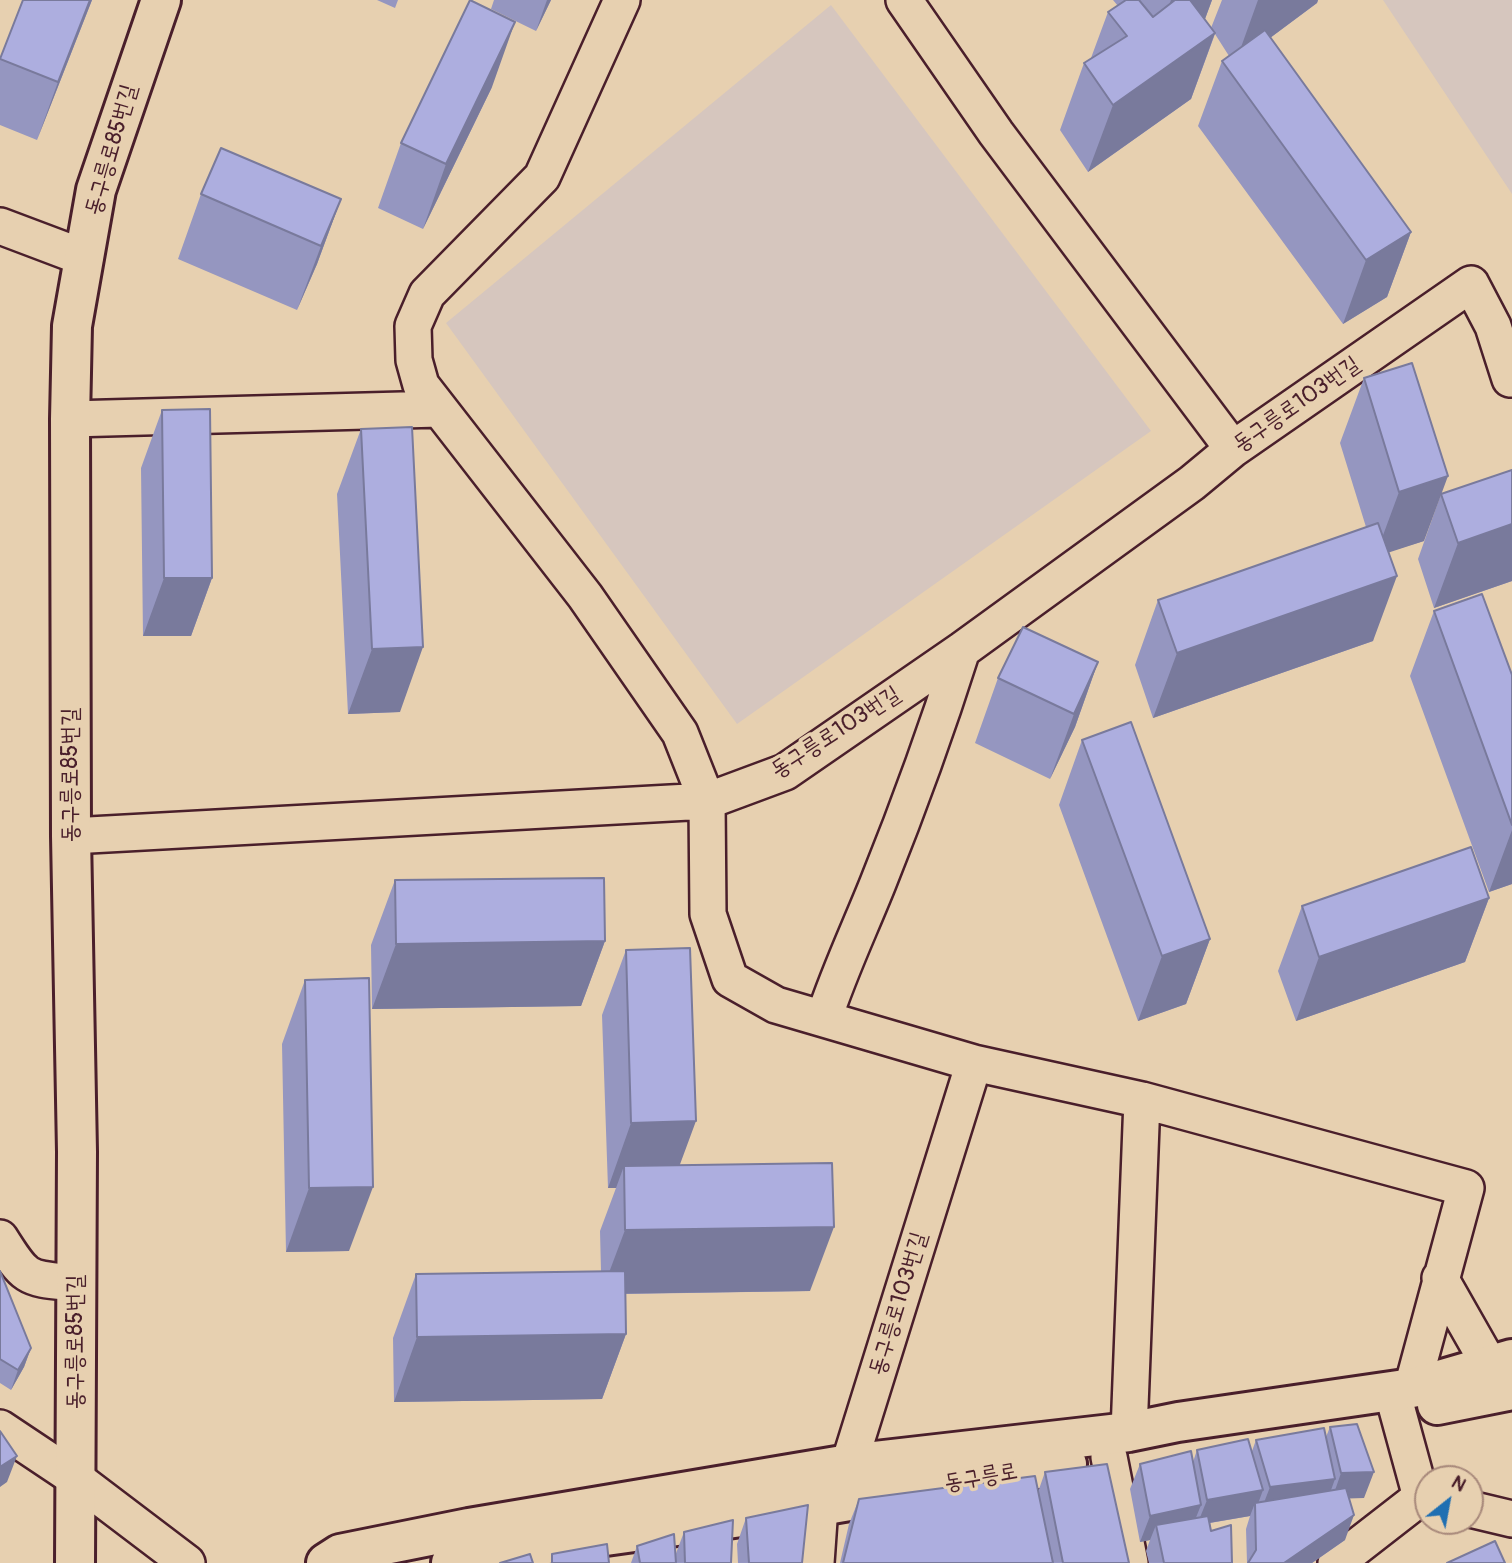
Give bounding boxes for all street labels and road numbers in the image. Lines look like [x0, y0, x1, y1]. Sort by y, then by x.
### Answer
street label: 동구릉로85번길 [80, 81, 144, 219]
street label: 동구릉로103번길 [1228, 351, 1366, 459]
street label: 동구릉로103번길 [766, 681, 906, 785]
street label: 동구릉로85번길 [57, 707, 85, 843]
street label: 동구릉로103번길 [864, 1229, 934, 1379]
street label: 동구릉로85번길 [62, 1274, 90, 1410]
street label: 동구릉로 [942, 1458, 1020, 1498]

